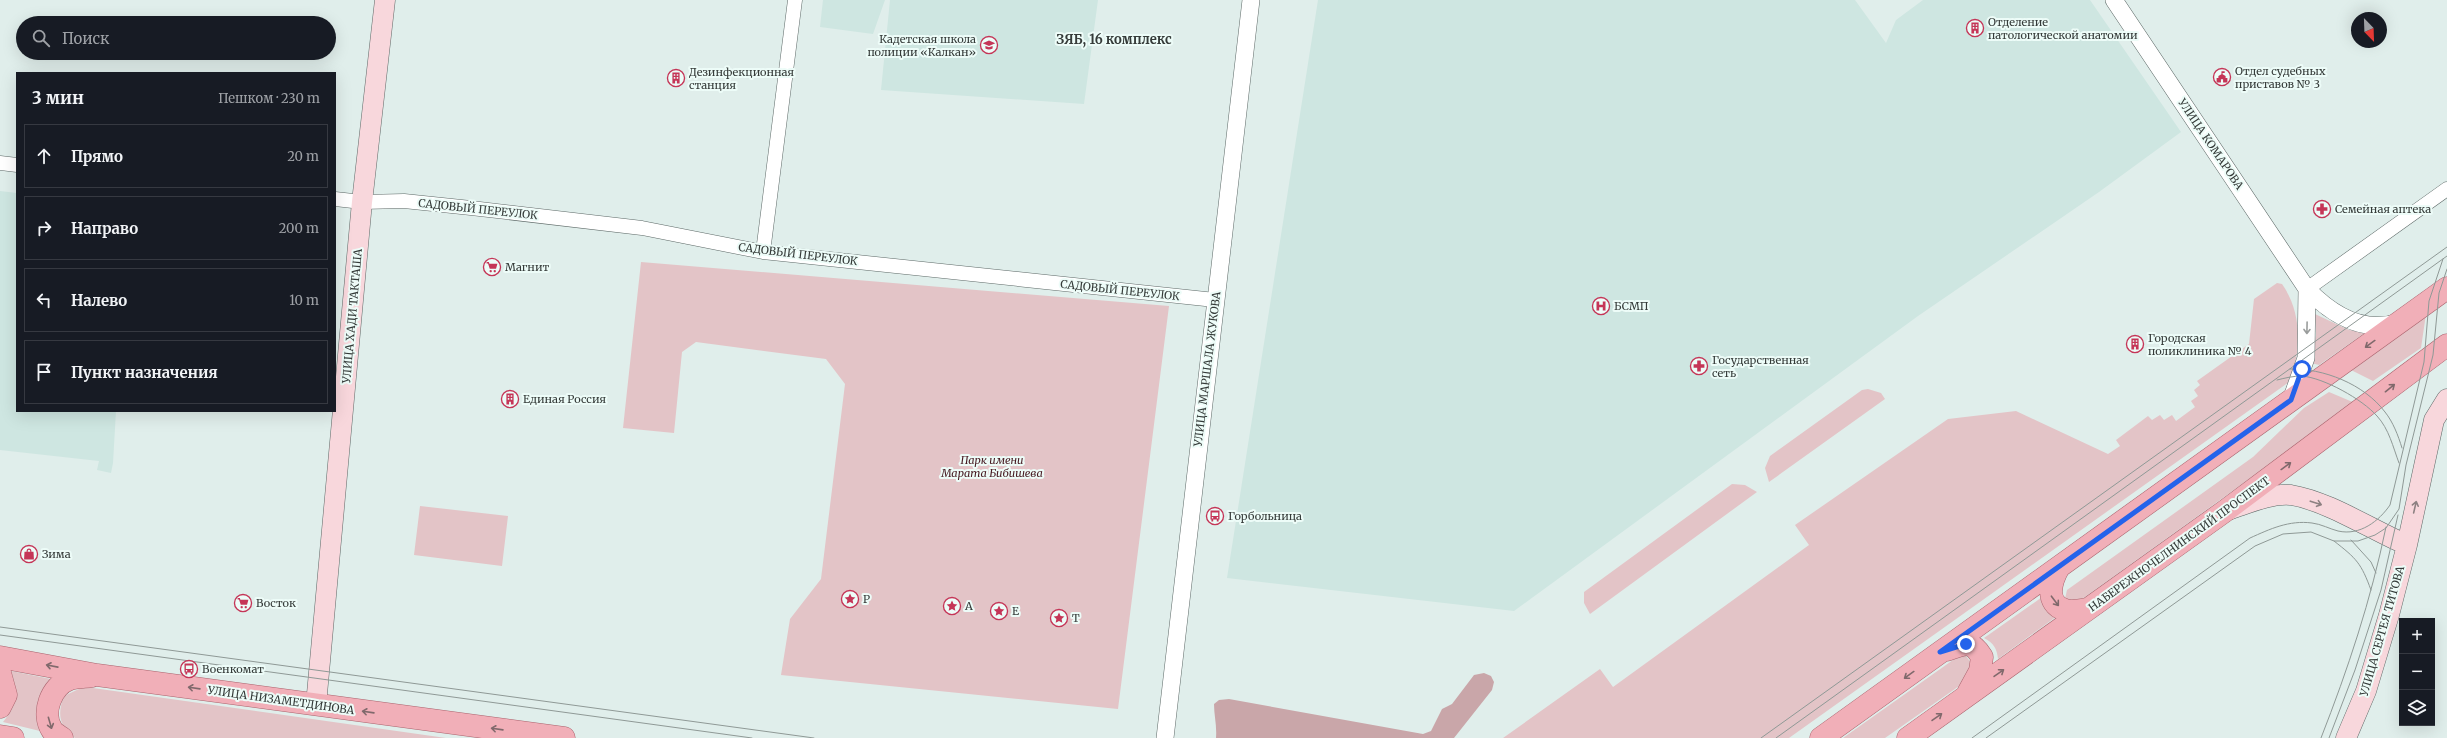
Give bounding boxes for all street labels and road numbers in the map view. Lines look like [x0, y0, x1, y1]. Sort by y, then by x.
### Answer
street label: УЛИЦА КОМАРОВА [2175, 95, 2247, 192]
street label: САДОВЫЙ ПЕРЕУЛОК [418, 196, 539, 222]
street label: САДОВЫЙ ПЕРЕУЛОК [738, 240, 859, 268]
street label: УЛИЦА ХАДИ ТАКТАША [339, 248, 365, 385]
street label: САДОВЫЙ ПЕРЕУЛОК [1060, 277, 1181, 303]
street label: УЛИЦА МАРШАЛА ЖУКОВА [1190, 290, 1223, 448]
street label: НАБЕРЕЖНОЧЕЛНИНСКИЙ ПРОСПЕКТ [2086, 473, 2273, 615]
street label: УЛИЦА СЕРГЕЯ ТИТОВА [2356, 564, 2407, 699]
street label: УЛИЦА НИЗАМЕТДИНОВА [206, 683, 355, 717]

